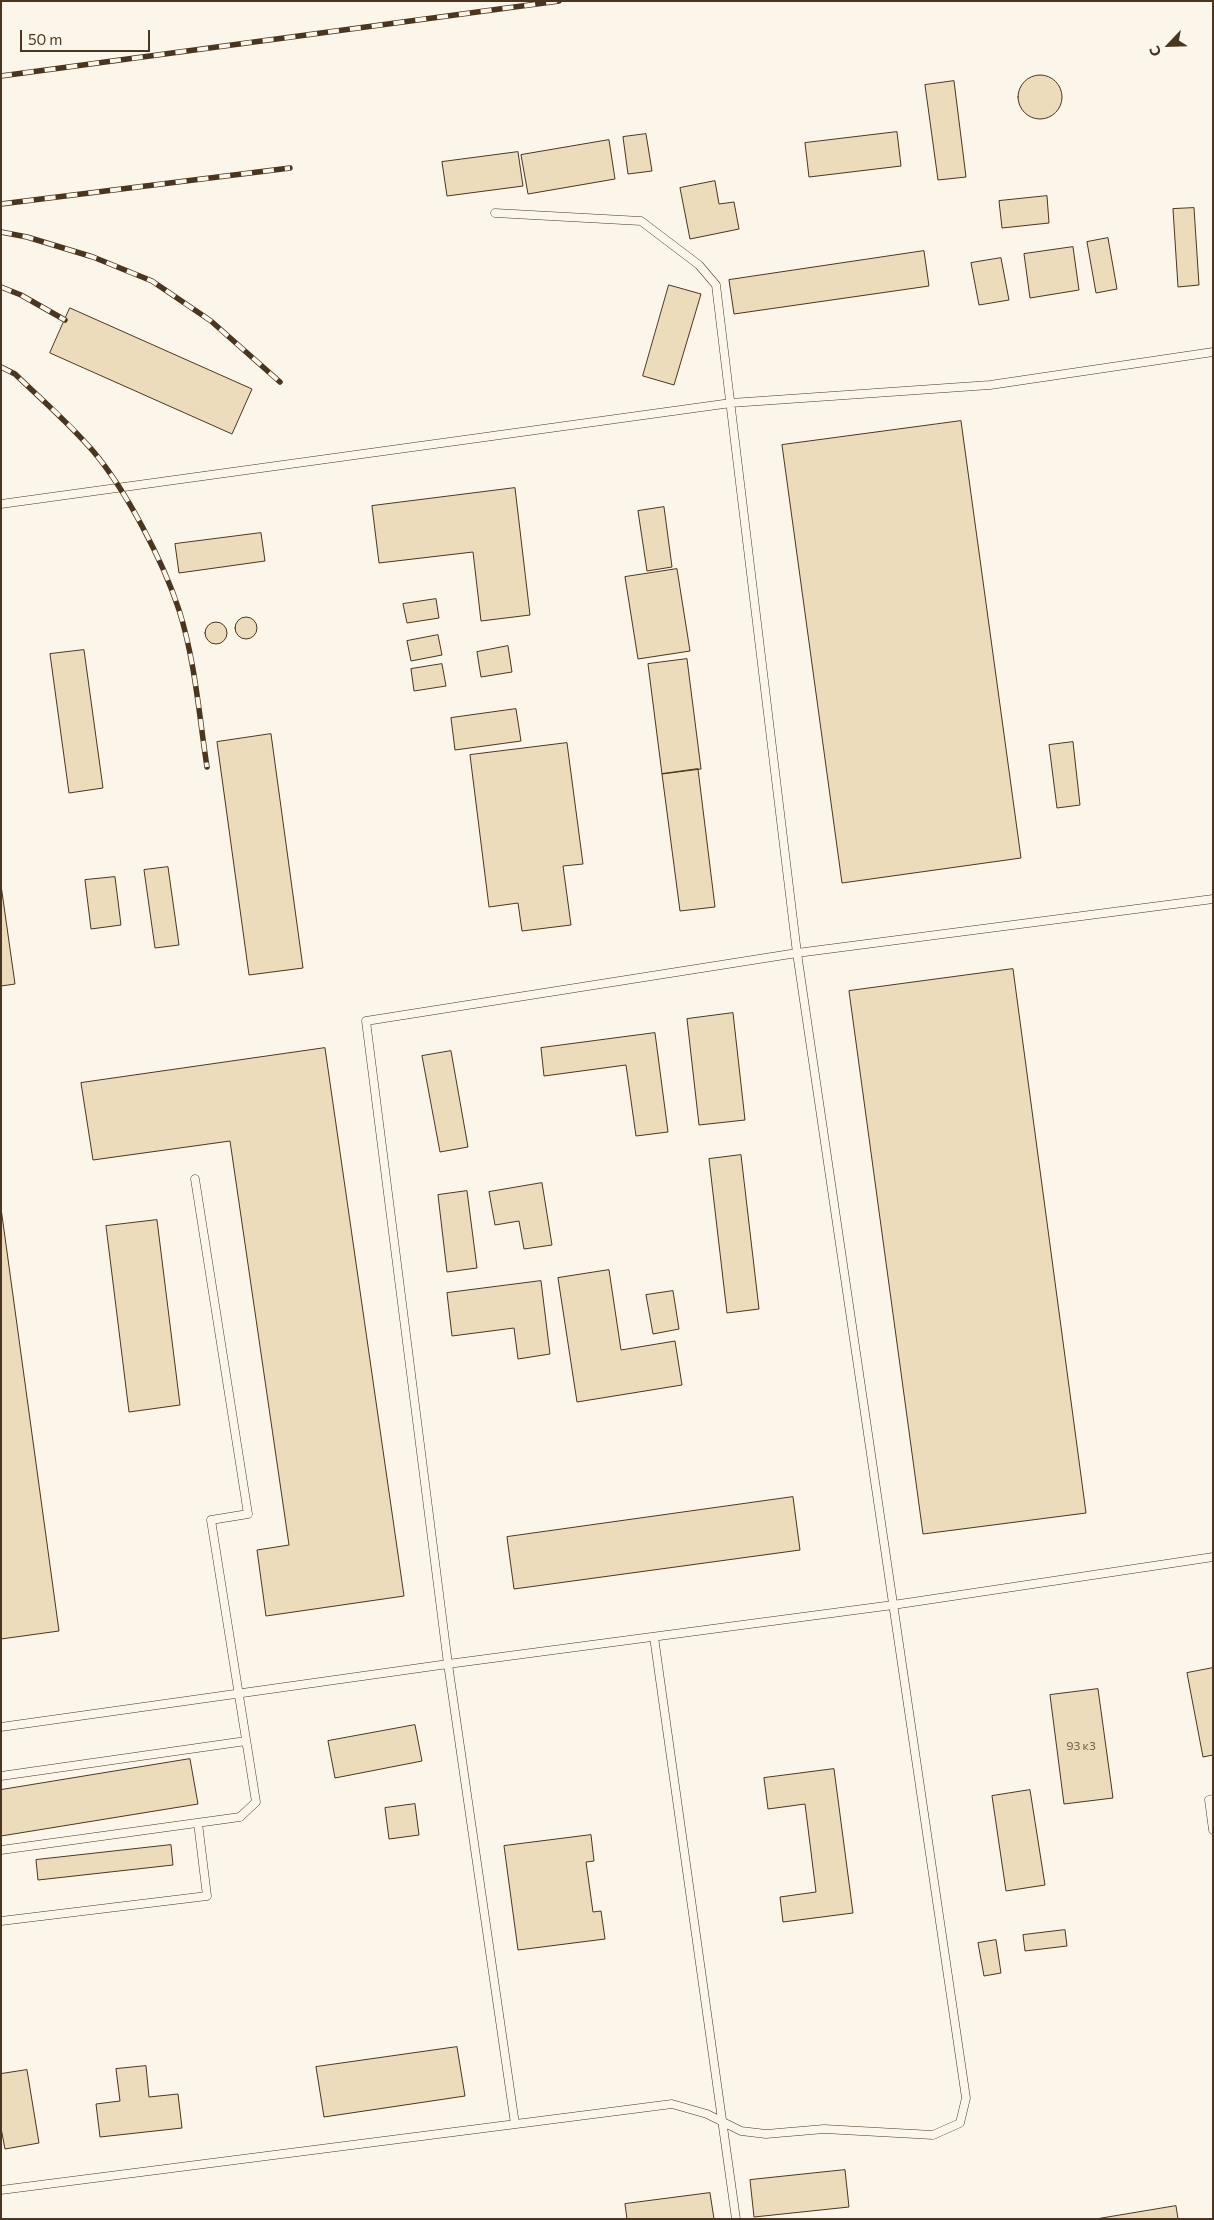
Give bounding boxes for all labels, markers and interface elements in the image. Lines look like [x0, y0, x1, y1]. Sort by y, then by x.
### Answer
scale bar [22, 20, 152, 52]
north arrow [1144, 20, 1194, 70]
text: 50 m [28, 30, 62, 48]
text: С [1145, 43, 1165, 59]
house number: 93 к3 [1066, 1739, 1096, 1753]

